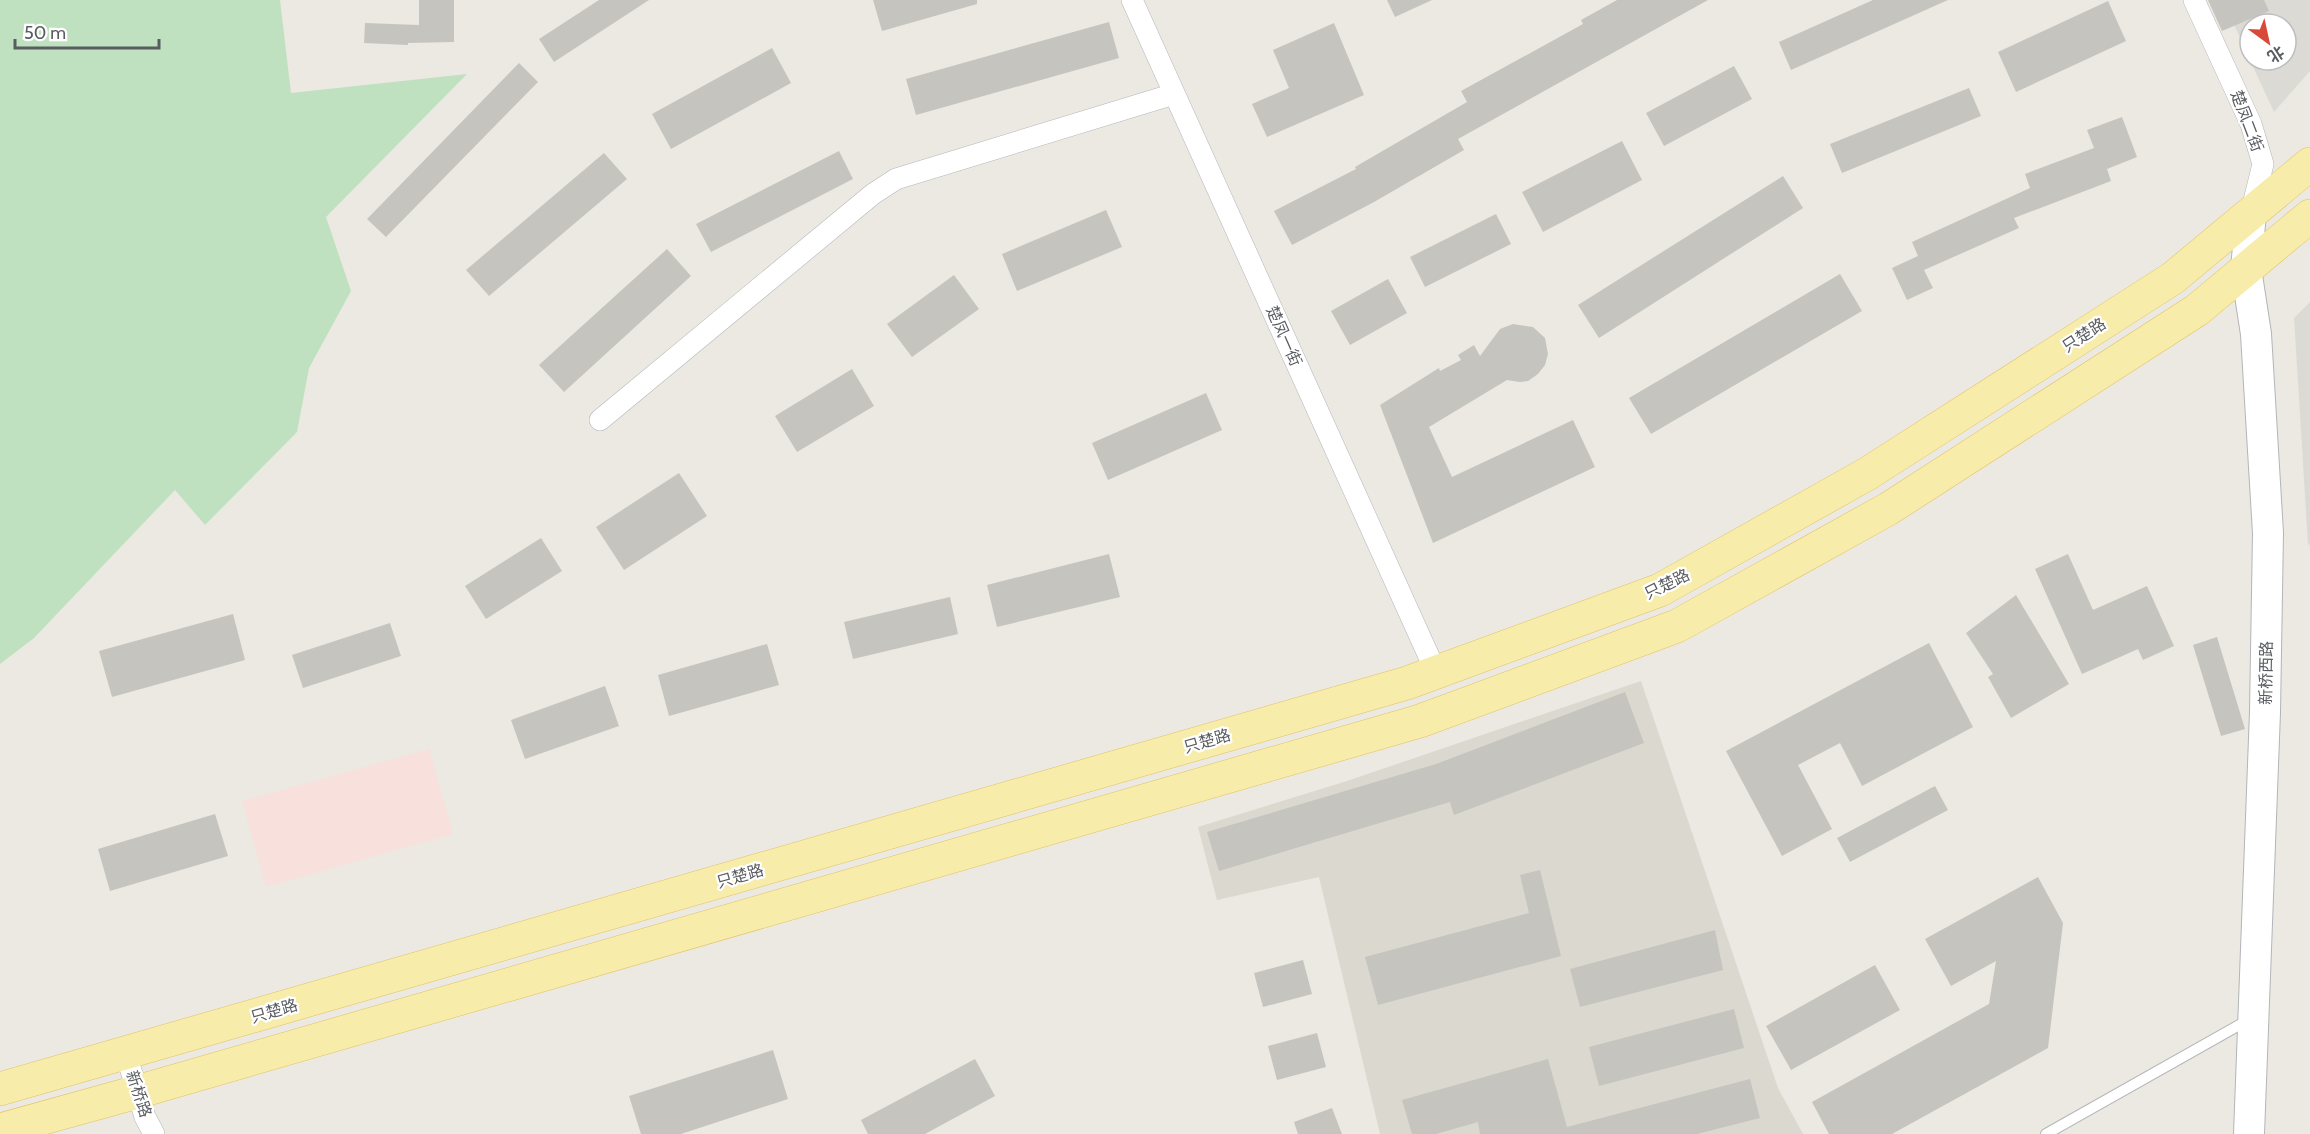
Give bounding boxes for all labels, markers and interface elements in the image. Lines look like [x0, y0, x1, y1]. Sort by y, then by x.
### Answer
scale bar [15, 12, 159, 50]
north arrow [2238, 12, 2298, 72]
text: 50 m [24, 22, 66, 44]
text: 北 [2264, 42, 2288, 66]
street label: 楚凤二街 [2227, 88, 2267, 154]
street label: 楚凤一街 [1262, 303, 1306, 369]
street label: 只楚路 [2059, 314, 2109, 356]
street label: 只楚路 [1641, 565, 1693, 603]
street label: 新桥西路 [2256, 641, 2276, 705]
street label: 只楚路 [1181, 725, 1233, 757]
street label: 只楚路 [714, 860, 766, 892]
street label: 只楚路 [248, 995, 300, 1027]
street label: 新桥路 [123, 1068, 155, 1120]

